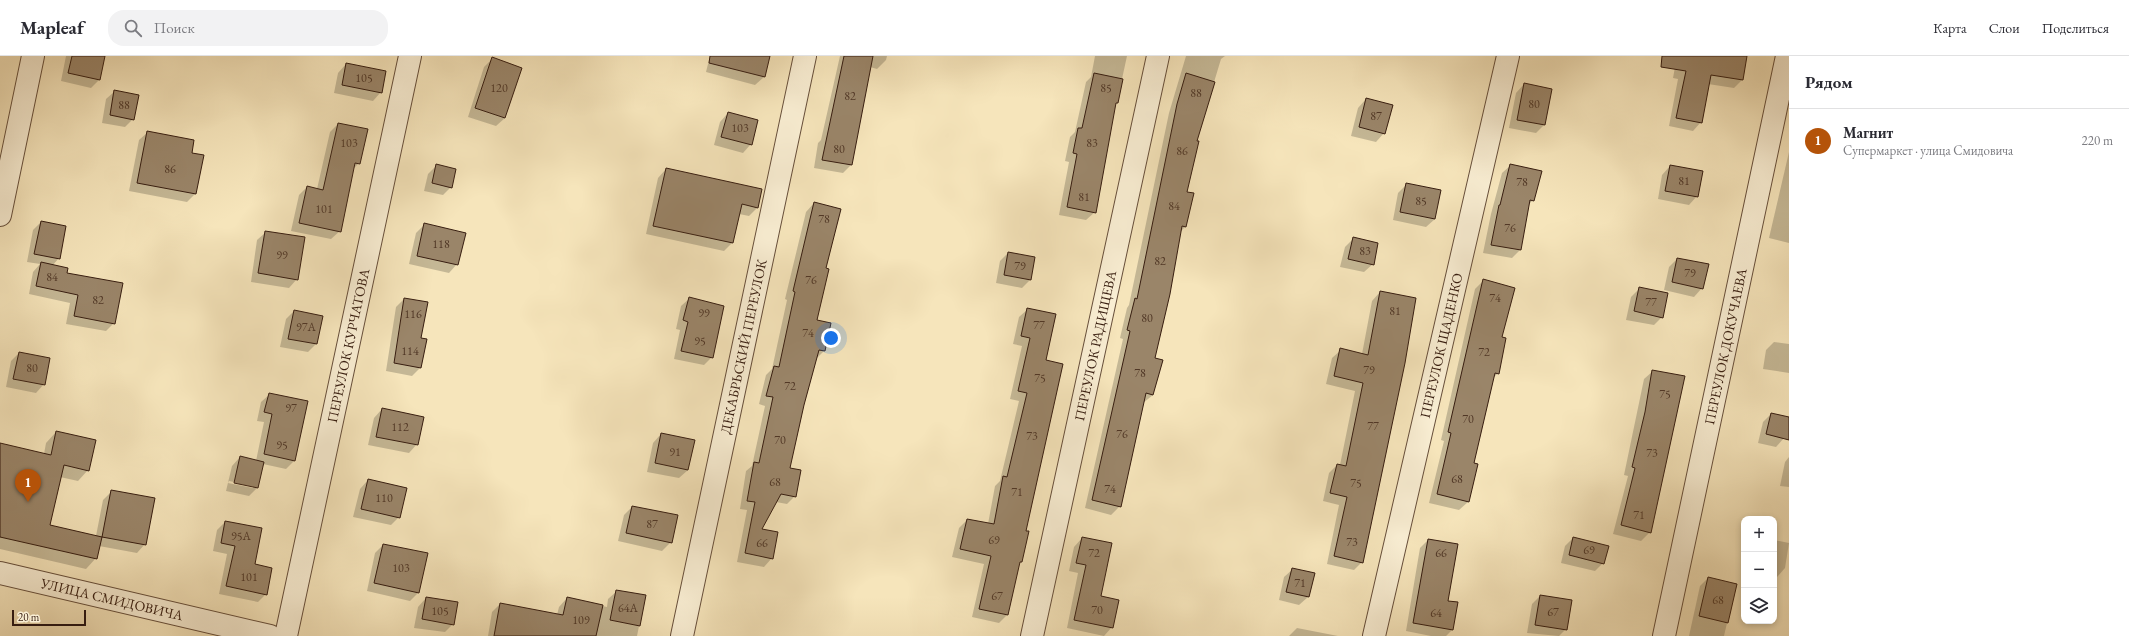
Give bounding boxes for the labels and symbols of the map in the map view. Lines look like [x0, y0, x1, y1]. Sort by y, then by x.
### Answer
house number: 105 [355, 70, 373, 86]
house number: 120 [490, 80, 508, 96]
house number: 85 [1100, 80, 1112, 96]
house number: 88 [1190, 85, 1202, 101]
house number: 82 [844, 88, 856, 104]
house number: 80 [1528, 96, 1540, 112]
house number: 88 [118, 97, 130, 113]
house number: 87 [1370, 108, 1382, 124]
house number: 103 [731, 120, 749, 136]
house number: 103 [340, 135, 358, 151]
house number: 83 [1086, 135, 1098, 151]
house number: 80 [833, 141, 845, 157]
house number: 86 [1176, 143, 1188, 159]
house number: 86 [164, 161, 176, 177]
house number: 81 [1678, 173, 1690, 189]
house number: 78 [1516, 174, 1528, 190]
house number: 81 [1078, 189, 1090, 205]
house number: 85 [1415, 193, 1427, 209]
house number: 84 [1168, 198, 1180, 214]
house number: 101 [315, 201, 333, 217]
house number: 78 [818, 211, 830, 227]
house number: 76 [1504, 220, 1516, 236]
house number: 118 [432, 236, 450, 252]
house number: 83 [1359, 243, 1371, 259]
house number: 99 [276, 247, 288, 263]
house number: 82 [1154, 253, 1166, 269]
street label: ДЕКАБРЬСКИЙ ПЕРЕУЛОК [716, 257, 771, 435]
house number: 79 [1014, 258, 1026, 274]
house number: 79 [1684, 265, 1696, 281]
street label: ПЕРЕУЛОК КУРЧАТОВА [323, 266, 373, 424]
street label: ПЕРЕУЛОК ДОКУЧАЕВА [1700, 266, 1751, 426]
house number: 84 [46, 269, 58, 285]
street label: ПЕРЕУЛОК РАДИЩЕВА [1070, 269, 1120, 423]
street label: ПЕРЕУЛОК ЩАДЕНКО [1416, 271, 1467, 420]
house number: 76 [805, 272, 817, 288]
house number: 74 [1489, 290, 1501, 306]
house number: 82 [92, 292, 104, 308]
house number: 77 [1645, 294, 1657, 310]
house number: 81 [1389, 303, 1401, 319]
house number: 99 [698, 305, 710, 321]
house number: 116 [404, 306, 422, 322]
house number: 80 [1141, 310, 1153, 326]
house number: 77 [1033, 317, 1045, 333]
house number: 97А [296, 319, 317, 335]
house number: 74 [802, 325, 814, 341]
your location [821, 328, 841, 348]
house number: 95 [694, 333, 706, 349]
house number: 114 [401, 343, 419, 359]
house number: 72 [1478, 344, 1490, 360]
house number: 80 [26, 360, 38, 376]
house number: 79 [1363, 362, 1375, 378]
house number: 78 [1134, 365, 1146, 381]
house number: 75 [1034, 370, 1046, 386]
house number: 72 [784, 378, 796, 394]
house number: 75 [1659, 386, 1671, 402]
house number: 97 [285, 400, 297, 416]
house number: 70 [1462, 411, 1474, 427]
house number: 77 [1367, 418, 1379, 434]
house number: 112 [391, 419, 409, 435]
house number: 76 [1116, 426, 1128, 442]
house number: 73 [1026, 428, 1038, 444]
house number: 70 [774, 432, 786, 448]
house number: 95 [276, 437, 288, 453]
house number: 91 [669, 444, 681, 460]
house number: 73 [1646, 445, 1658, 461]
pin: 1 [15, 469, 41, 502]
house number: 68 [1451, 471, 1463, 487]
house number: 68 [769, 474, 781, 490]
house number: 75 [1350, 475, 1362, 491]
house number: 74 [1104, 481, 1116, 497]
house number: 71 [1011, 484, 1023, 500]
house number: 110 [375, 490, 393, 506]
house number: 71 [1633, 507, 1645, 523]
house number: 87 [646, 516, 658, 532]
house number: 95А [231, 528, 252, 544]
house number: 69 [988, 532, 1000, 548]
house number: 73 [1346, 534, 1358, 550]
house number: 66 [756, 535, 768, 551]
house number: 69 [1583, 542, 1595, 558]
house number: 72 [1088, 545, 1100, 561]
house number: 66 [1435, 545, 1447, 561]
house number: 103 [392, 560, 410, 576]
house number: 101 [240, 569, 258, 585]
street label: УЛИЦА СМИДОВИЧА [38, 574, 185, 625]
house number: 71 [1294, 575, 1306, 591]
house number: 67 [991, 588, 1003, 604]
house number: 68 [1712, 592, 1724, 608]
house number: 64А [618, 600, 639, 616]
house number: 70 [1091, 602, 1103, 618]
house number: 105 [431, 603, 449, 619]
house number: 67 [1547, 604, 1559, 620]
house number: 64 [1430, 605, 1442, 621]
scale bar [12, 608, 86, 627]
house number: 109 [572, 612, 590, 628]

